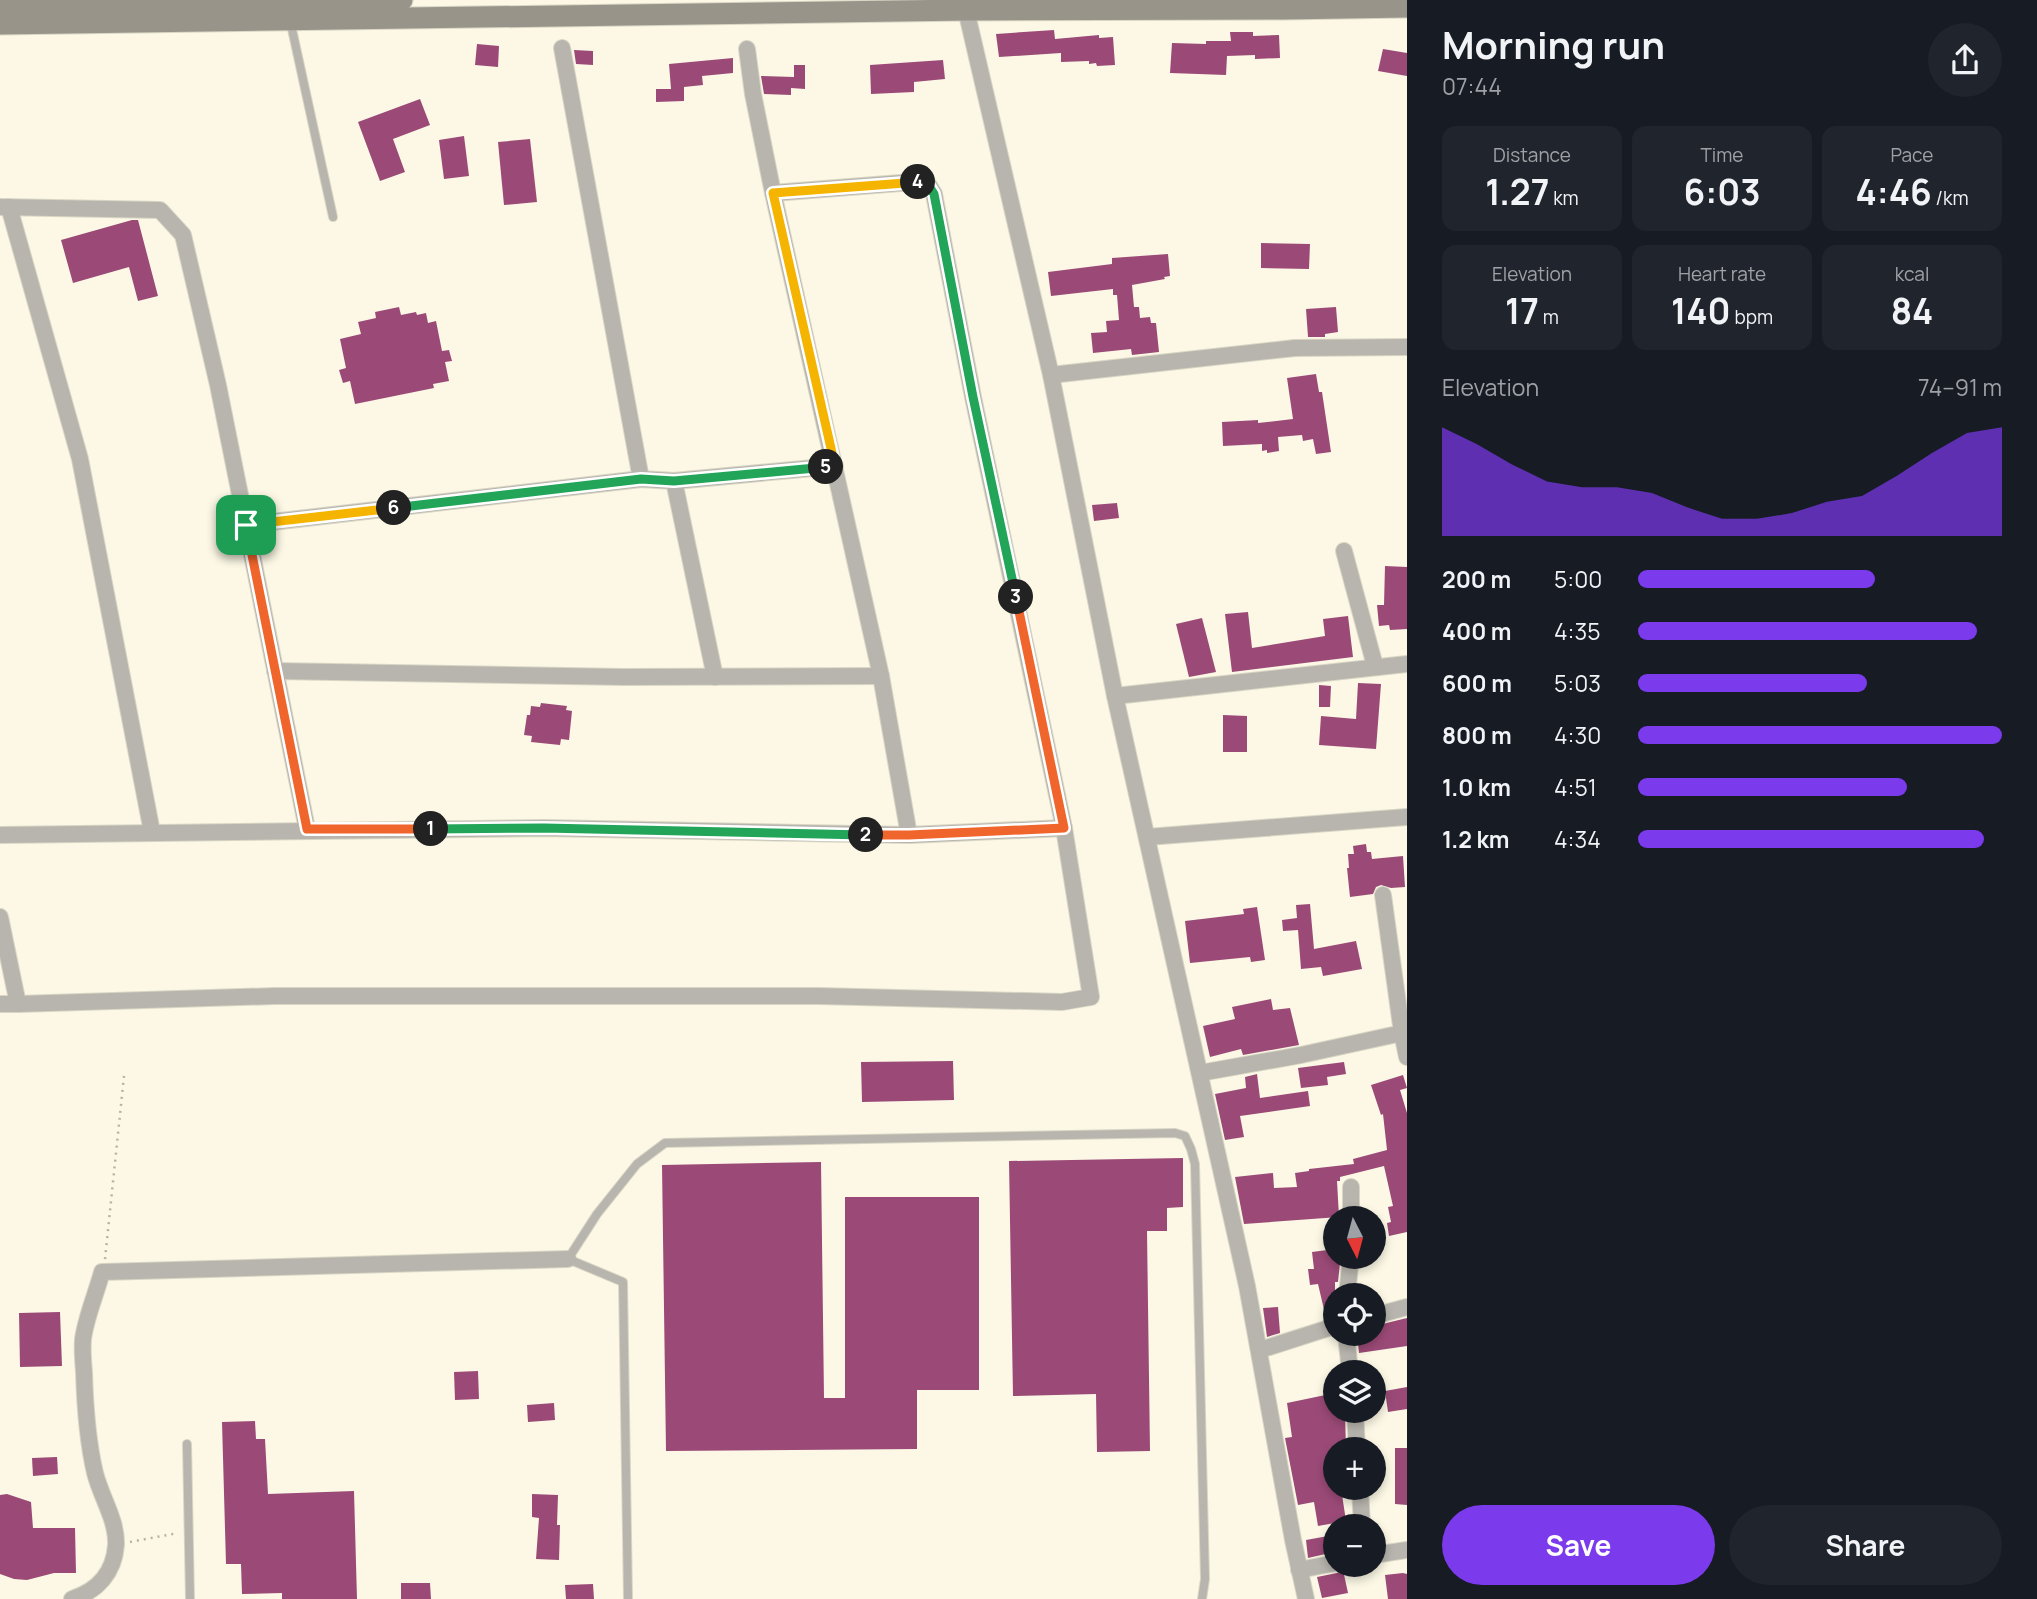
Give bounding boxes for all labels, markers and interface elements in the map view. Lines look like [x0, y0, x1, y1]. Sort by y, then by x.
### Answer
text: Morning run [1442, 18, 1665, 70]
button: share [1928, 23, 2002, 97]
text: 07:44 [1442, 70, 1502, 102]
text: Distance [1493, 142, 1571, 168]
text: Time [1701, 142, 1743, 168]
text: Pace [1891, 142, 1933, 168]
pin: 4 [900, 164, 936, 200]
text: 4 [912, 168, 923, 194]
text: 1.27 [1485, 168, 1549, 216]
text: 6:03 [1683, 168, 1761, 216]
text: 4:46 [1855, 168, 1932, 216]
text: km [1549, 185, 1579, 211]
text: /km [1932, 185, 1969, 211]
text: Elevation [1492, 261, 1572, 287]
text: Heart rate [1678, 261, 1766, 287]
text: kcal [1895, 261, 1929, 287]
text: 17 [1505, 287, 1539, 335]
text: 140 [1671, 287, 1731, 335]
text: 84 [1891, 287, 1933, 335]
text: m [1539, 304, 1559, 330]
text: bpm [1731, 304, 1773, 330]
text: Elevation [1442, 371, 1539, 403]
text: 74–91 m [1918, 371, 2002, 403]
pin: 5 [808, 449, 844, 484]
text: 5 [820, 453, 831, 479]
pin: 6 [376, 490, 412, 526]
text: 6 [388, 494, 399, 520]
pin [216, 495, 276, 555]
icon: arrive [227, 506, 265, 544]
text: 200 m [1442, 563, 1511, 595]
text: 5:00 [1554, 563, 1602, 595]
pin: 3 [998, 580, 1034, 614]
text: 3 [1010, 583, 1021, 609]
text: 400 m [1442, 615, 1512, 647]
text: 4:35 [1554, 615, 1600, 647]
text: 600 m [1442, 667, 1512, 699]
text: 5:03 [1554, 667, 1601, 699]
text: 800 m [1442, 719, 1512, 751]
text: 4:30 [1554, 719, 1601, 751]
text: 1.0 km [1442, 771, 1511, 803]
text: 4:51 [1554, 771, 1597, 803]
pin: 1 [414, 812, 448, 846]
text: 1 [426, 815, 435, 841]
pin: 2 [848, 818, 884, 852]
text: 2 [860, 821, 871, 847]
text: 1.2 km [1442, 823, 1509, 855]
text: 4:34 [1554, 823, 1601, 855]
north arrow [1323, 1206, 1386, 1269]
map controls [1323, 1206, 1386, 1577]
button: locate [1323, 1283, 1386, 1346]
button: layers [1323, 1360, 1386, 1423]
button: + [1323, 1437, 1386, 1500]
button: Save [1442, 1505, 1715, 1585]
button: Share [1729, 1505, 2002, 1585]
button: − [1323, 1514, 1386, 1577]

